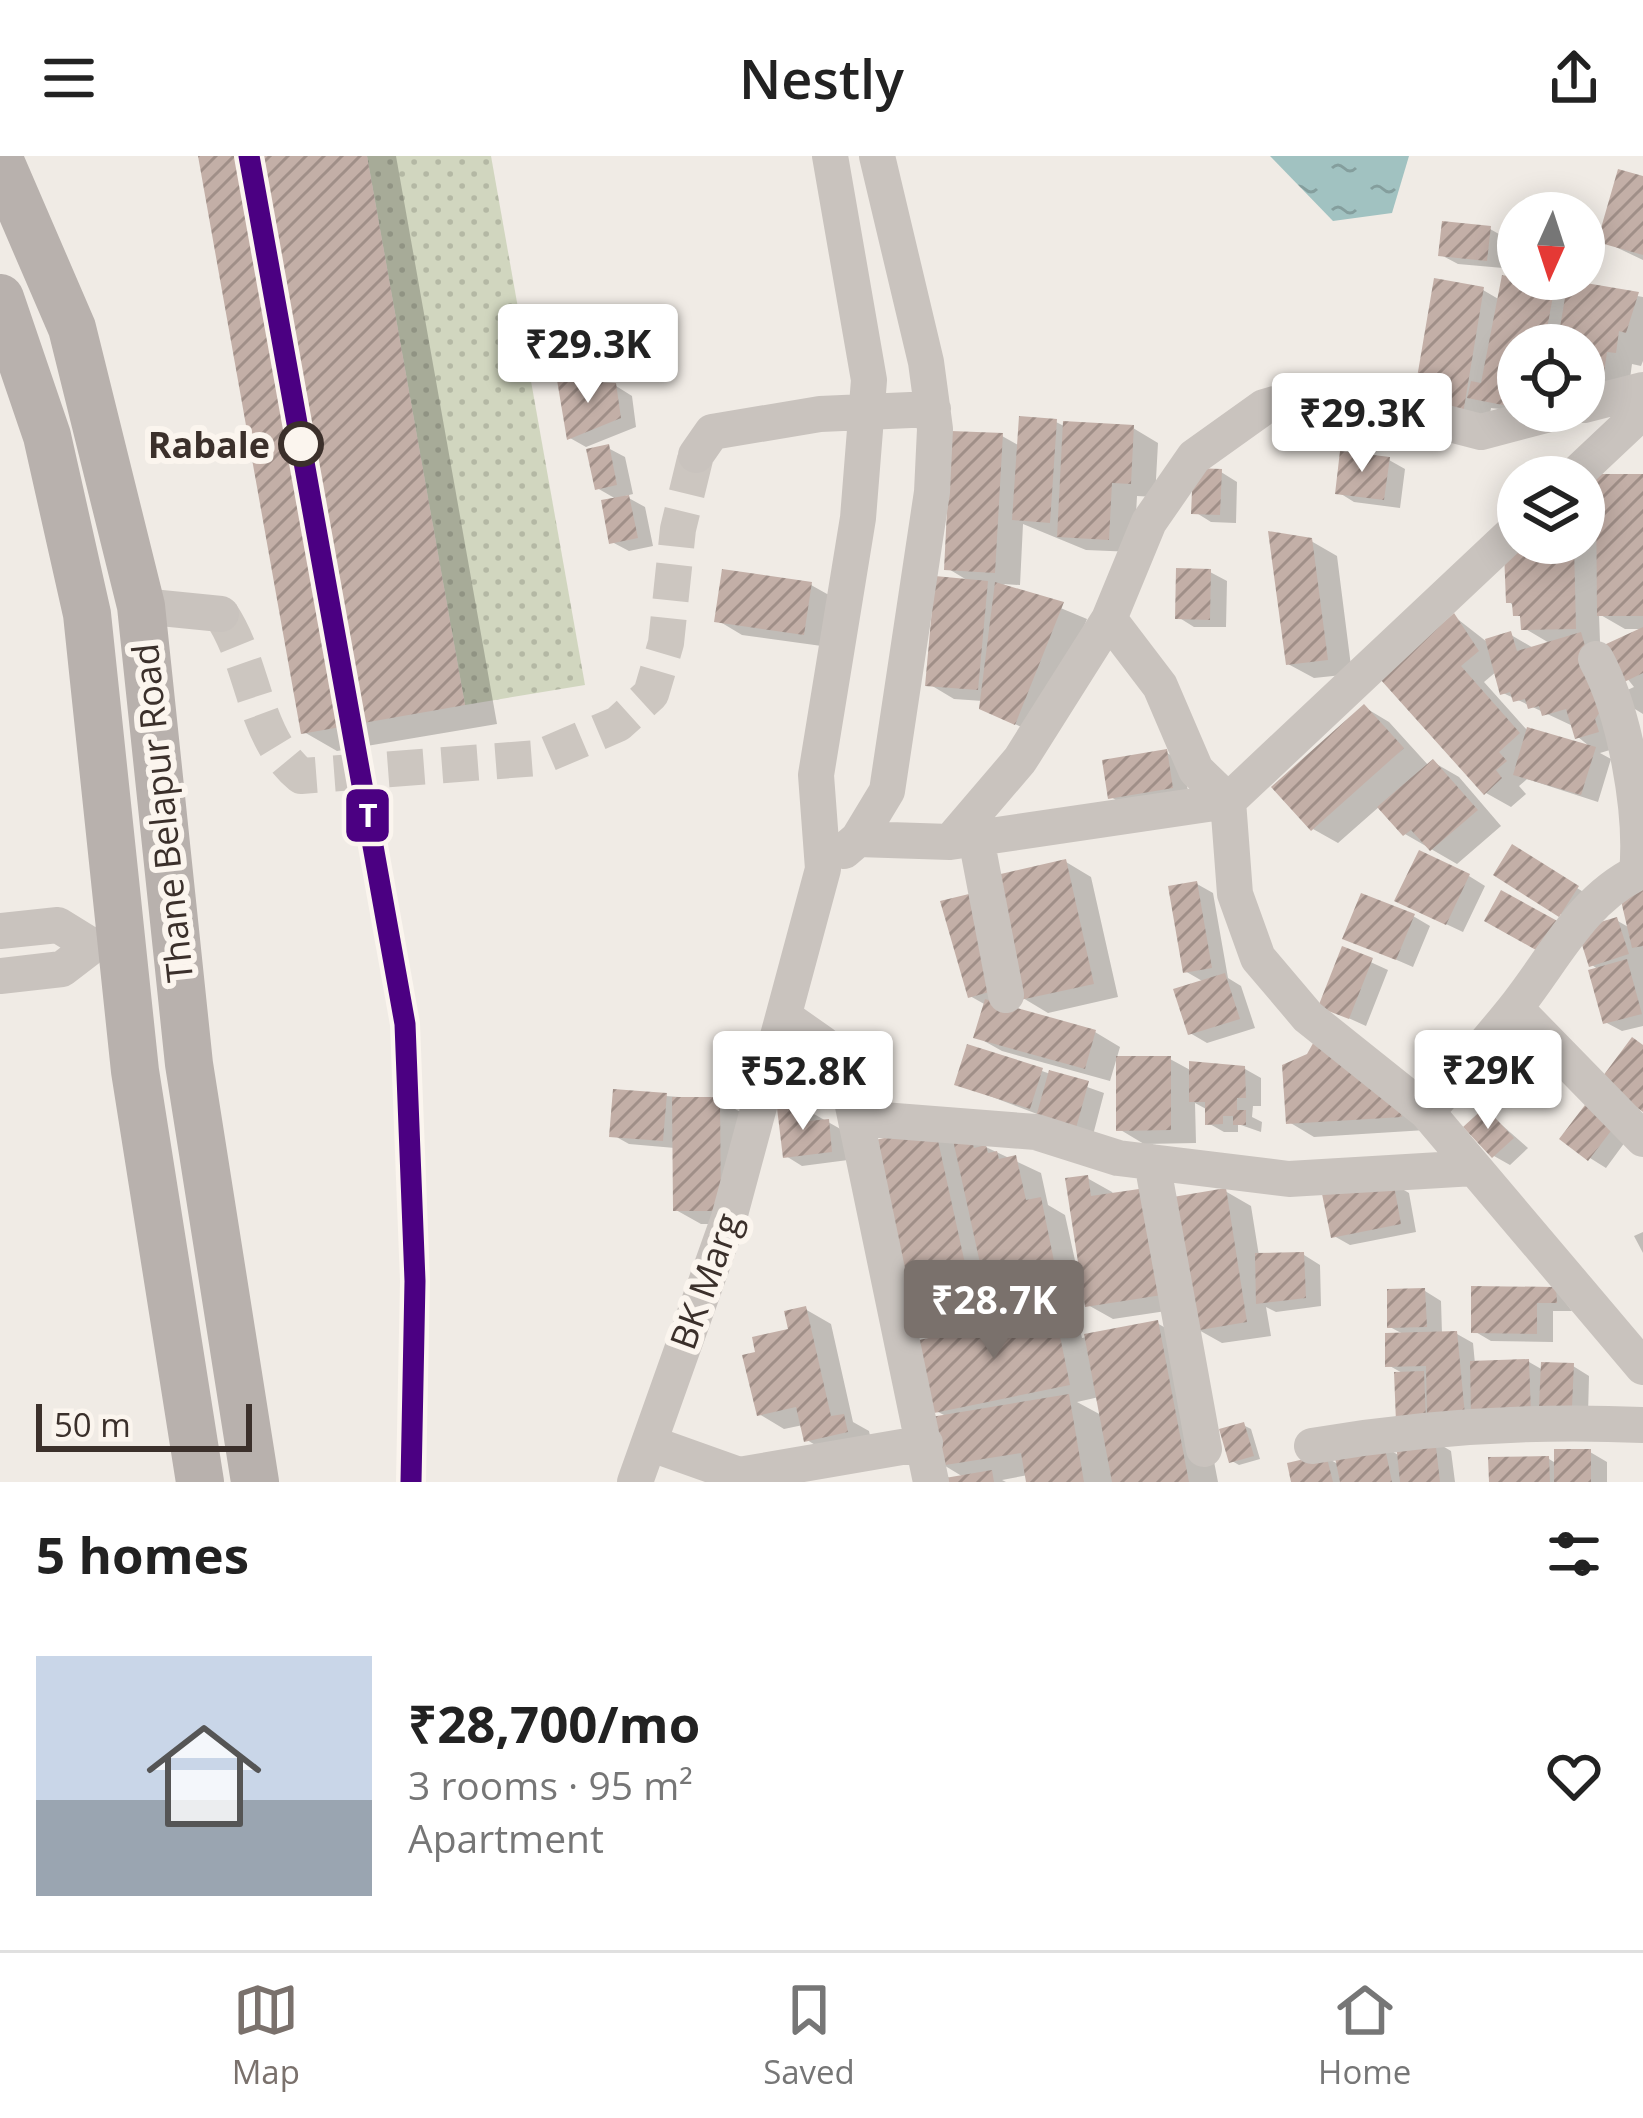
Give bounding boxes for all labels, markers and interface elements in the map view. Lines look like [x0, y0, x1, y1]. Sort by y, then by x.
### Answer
text: Nestly [739, 41, 904, 115]
icon: menu [36, 45, 102, 111]
icon: share [1541, 45, 1607, 111]
north arrow [1497, 192, 1605, 300]
map controls [1497, 192, 1605, 564]
pin: ₹29.3K [490, 304, 686, 406]
text: ₹29.3K [525, 316, 651, 369]
button: locate [1497, 324, 1605, 432]
pin: ₹29.3K [1264, 373, 1460, 475]
text: ₹29.3K [1299, 385, 1425, 438]
place label: Rabale [148, 420, 270, 469]
marker: Rabale [280, 423, 322, 465]
button: layers [1497, 456, 1605, 564]
street label: Thane Belapur Road [120, 641, 204, 985]
line badge: T [344, 787, 391, 844]
text: T [358, 792, 378, 837]
pin: ₹29K [1417, 1030, 1559, 1132]
pin: ₹52.8K [705, 1031, 901, 1133]
text: ₹29K [1442, 1042, 1534, 1095]
text: ₹52.8K [740, 1043, 866, 1096]
street label: BK Marg [658, 1206, 752, 1356]
pin: ₹28.7K [896, 1260, 1092, 1362]
text: ₹28.7K [931, 1272, 1057, 1325]
scale bar [36, 1398, 252, 1451]
text: 50 m [54, 1402, 131, 1447]
text: 5 homes [36, 1519, 249, 1589]
icon: filters [1541, 1521, 1607, 1587]
text: ₹28,700/mo [408, 1688, 700, 1758]
icon: home [132, 1704, 276, 1848]
icon: heart [1541, 1743, 1607, 1809]
text: 3 rooms · 95 m² [408, 1758, 693, 1811]
text: Apartment [408, 1811, 604, 1864]
tab: Map [232, 1977, 300, 2094]
tab: Saved [763, 1977, 855, 2094]
tab: Home [1318, 1977, 1411, 2094]

